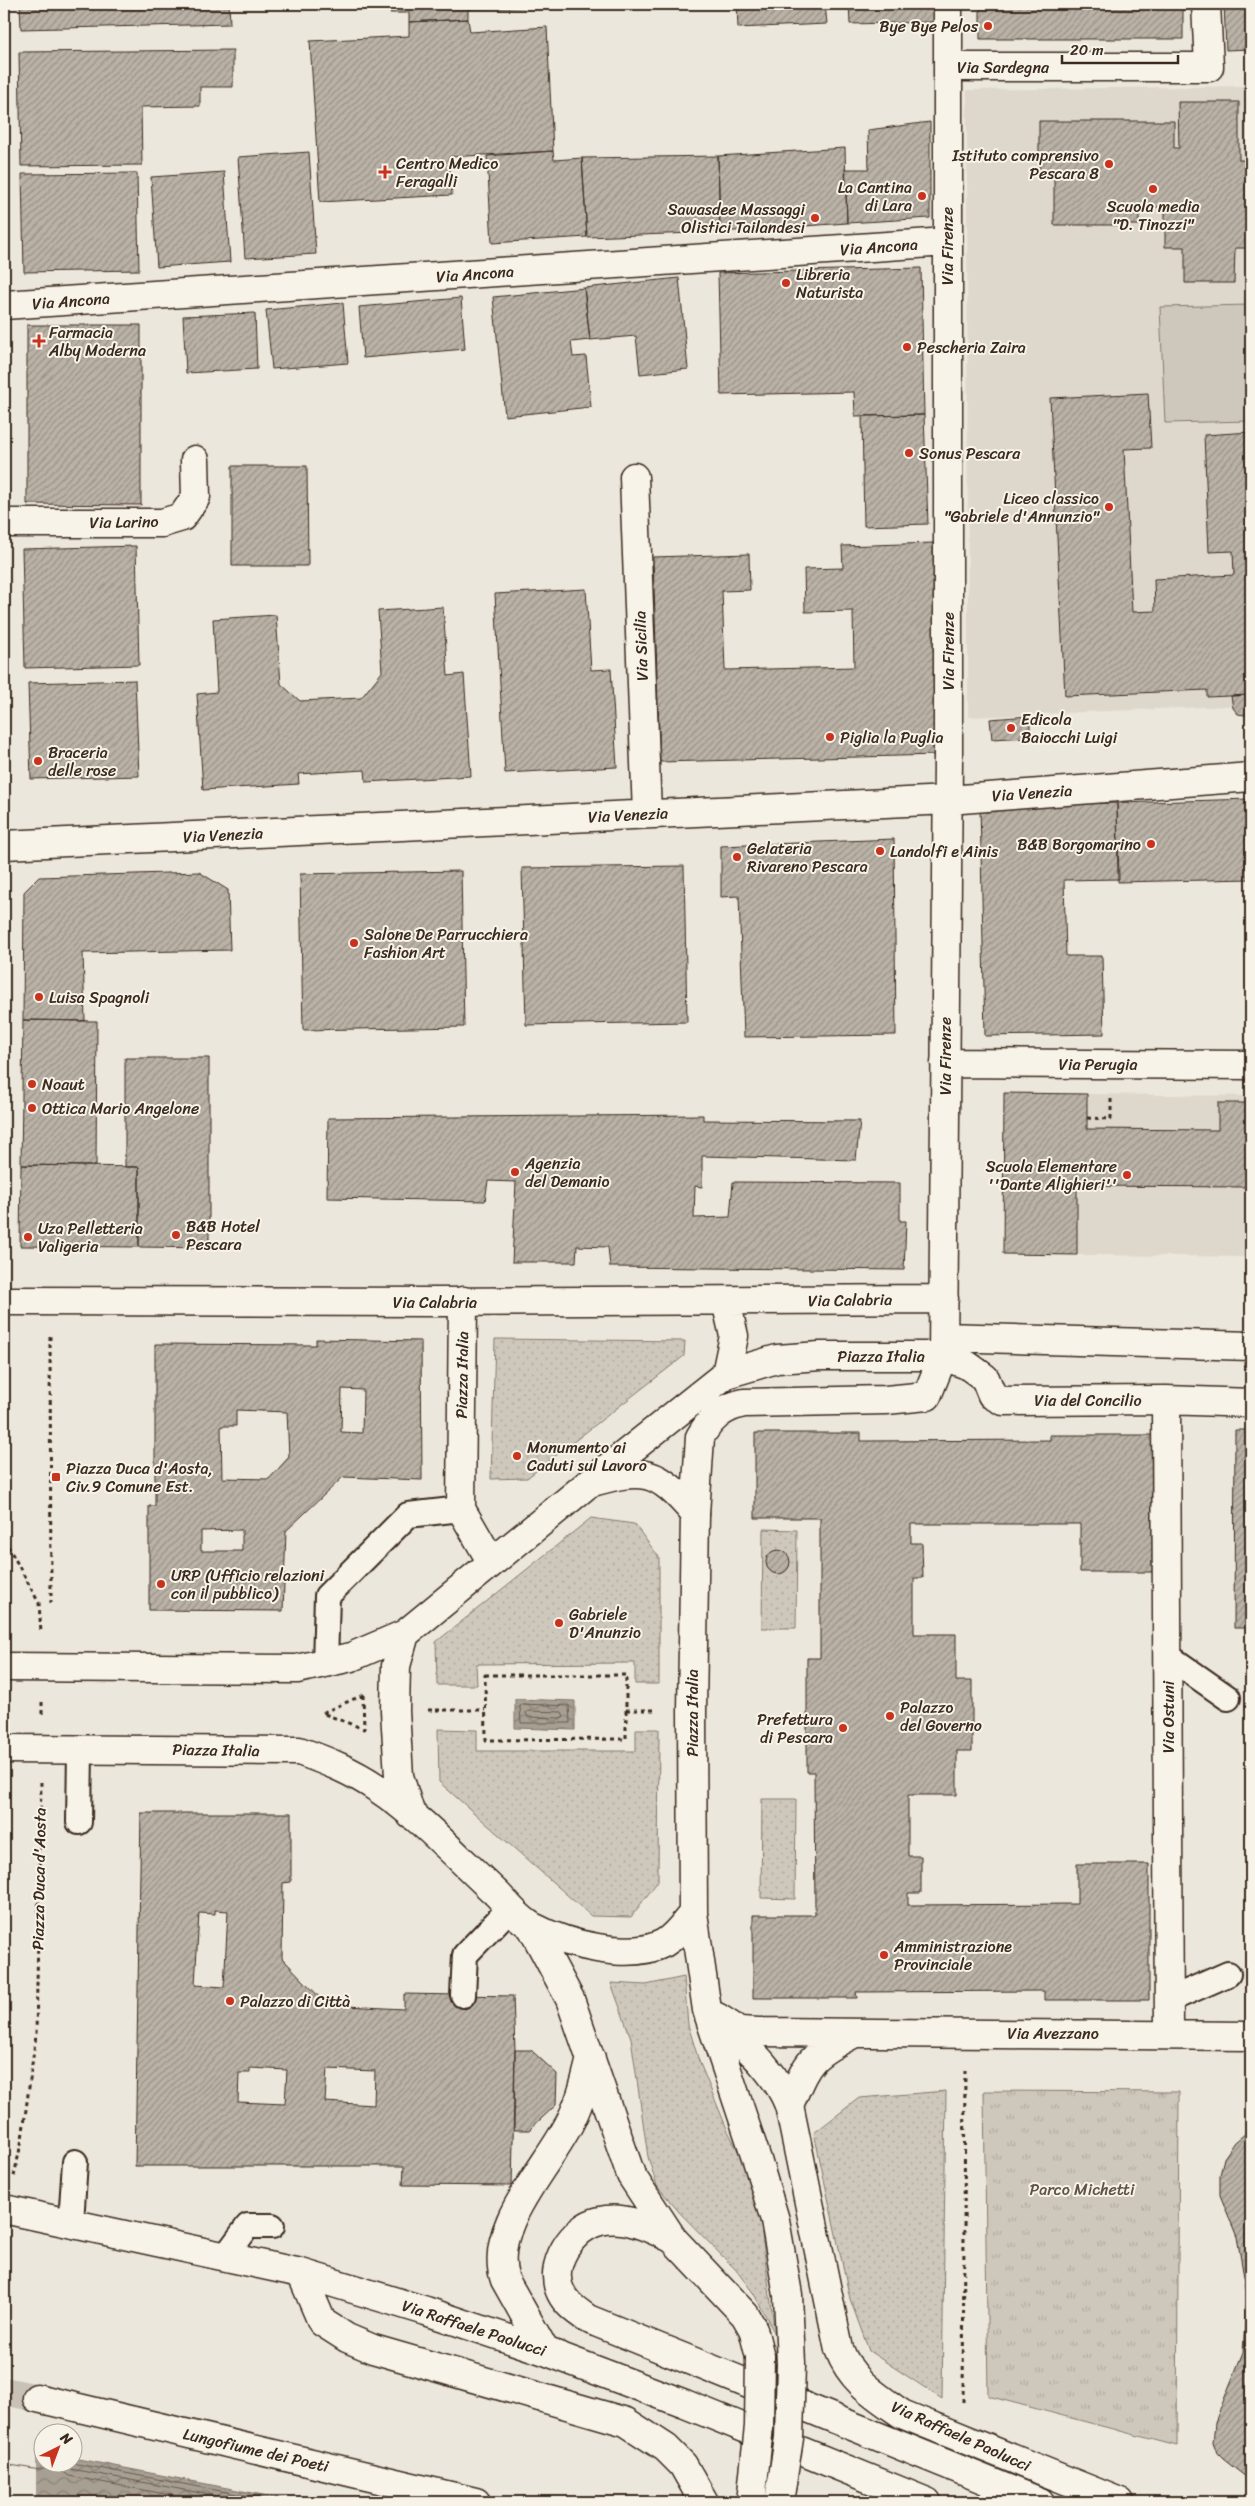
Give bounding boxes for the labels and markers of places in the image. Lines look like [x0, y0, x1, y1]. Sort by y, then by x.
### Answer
place label: Bye Bye Pelos [879, 12, 979, 41]
marker: Bye Bye Pelos [982, 20, 994, 32]
place label: Istituto comprensivo Pescara 8 [951, 141, 1099, 188]
place label: Centro Medico Feragalli [396, 149, 498, 196]
marker: Istituto comprensivo Pescara 8 [1103, 158, 1115, 170]
marker: Centro Medico Feragalli [378, 165, 392, 179]
place label: La Cantina di Lara [838, 173, 912, 220]
marker: Scuola media "D. Tinozzi" [1147, 183, 1159, 195]
marker: La Cantina di Lara [916, 190, 928, 202]
place label: Scuola media "D. Tinozzi" [1107, 192, 1199, 239]
place label: Sawasdee Massaggi Olistici Tailandesi [668, 195, 806, 242]
marker: Sawasdee Massaggi Olistici Tailandesi [809, 212, 821, 224]
place label: Libreria Naturista [796, 260, 863, 307]
marker: Libreria Naturista [780, 277, 792, 289]
place label: Farmacia Alby Moderna [48, 318, 146, 365]
place label: Pescheria Zaira [917, 333, 1026, 362]
marker: Farmacia Alby Moderna [33, 335, 45, 347]
marker: Pescheria Zaira [901, 341, 913, 353]
place label: Sonus Pescara [919, 439, 1021, 468]
marker: Sonus Pescara [903, 447, 915, 459]
place label: Liceo classico "Gabriele d'Annunzio" [944, 484, 1100, 531]
marker: Liceo classico "Gabriele d'Annunzio" [1103, 501, 1115, 513]
place label: Edicola Baiocchi Luigi [1021, 705, 1118, 752]
marker: Edicola Baiocchi Luigi [1005, 722, 1017, 734]
place label: Piglia la Puglia [840, 723, 944, 752]
marker: Piglia la Puglia [824, 731, 836, 743]
place label: Braceria delle rose [48, 738, 116, 785]
marker: Braceria delle rose [32, 755, 44, 767]
place label: B&B Borgomarino [1017, 830, 1141, 859]
place label: Gelateria Rivareno Pescara [747, 834, 868, 881]
place label: Landolfi e Ainis [890, 837, 999, 866]
marker: B&B Borgomarino [1145, 838, 1157, 850]
marker: Landolfi e Ainis [874, 845, 886, 857]
marker: Gelateria Rivareno Pescara [731, 851, 743, 863]
place label: Salone De Parrucchiera Fashion Art [364, 920, 528, 967]
marker: Salone De Parrucchiera Fashion Art [348, 937, 360, 949]
place label: Luisa Spagnoli [49, 983, 150, 1012]
marker: Luisa Spagnoli [33, 991, 45, 1003]
place label: Noaut [42, 1070, 85, 1099]
marker: Noaut [26, 1078, 38, 1090]
place label: Ottica Mario Angelone [42, 1094, 199, 1123]
marker: Ottica Mario Angelone [26, 1102, 38, 1114]
place label: Agenzia del Demanio [524, 1149, 610, 1196]
place label: Scuola Elementare ''Dante Alighieri'' [985, 1152, 1117, 1199]
marker: Agenzia del Demanio [509, 1166, 521, 1178]
marker: Scuola Elementare ''Dante Alighieri'' [1121, 1169, 1133, 1181]
place label: B&B Hotel Pescara [186, 1212, 260, 1259]
place label: Uza Pelletteria Valigeria [38, 1214, 143, 1261]
marker: B&B Hotel Pescara [170, 1229, 182, 1241]
marker: Uza Pelletteria Valigeria [22, 1231, 34, 1243]
place label: Monumento ai Caduti sul Lavoro [527, 1433, 647, 1480]
marker: Monumento ai Caduti sul Lavoro [511, 1450, 523, 1462]
place label: Piazza Duca d'Aosta, Civ.9 Comune Est. [66, 1454, 213, 1501]
marker: Piazza Duca d'Aosta, Civ.9 Comune Est. [50, 1471, 62, 1483]
place label: URP (Ufficio relazioni con il pubblico) [171, 1561, 325, 1608]
marker: URP (Ufficio relazioni con il pubblico) [155, 1578, 167, 1590]
place label: Gabriele D'Anunzio [569, 1600, 641, 1647]
marker: Gabriele D'Anunzio [553, 1617, 565, 1629]
place label: Palazzo del Governo [900, 1693, 982, 1740]
place label: Prefettura di Pescara [757, 1705, 833, 1752]
marker: Palazzo del Governo [884, 1710, 896, 1722]
marker: Prefettura di Pescara [837, 1722, 849, 1734]
place label: Amministrazione Provinciale [893, 1932, 1012, 1979]
marker: Amministrazione Provinciale [878, 1949, 890, 1961]
place label: Palazzo di Città [240, 1987, 350, 2016]
marker: Palazzo di Città [224, 1995, 236, 2007]

